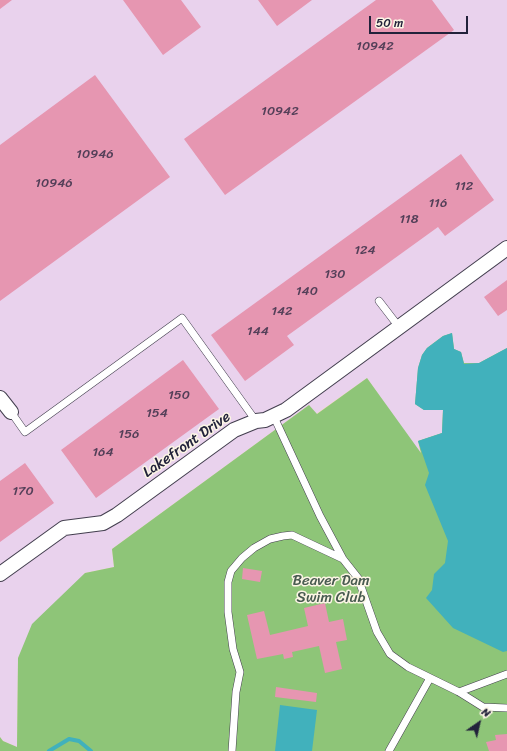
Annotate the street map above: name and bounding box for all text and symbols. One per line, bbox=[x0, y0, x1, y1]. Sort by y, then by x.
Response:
scale bar bbox=[371, 8, 470, 34]
text: 50 m bbox=[376, 12, 403, 34]
house number: 10942 bbox=[356, 39, 394, 55]
house number: 10942 bbox=[261, 104, 299, 120]
house number: 10946 bbox=[76, 147, 114, 163]
house number: 10946 bbox=[35, 176, 73, 192]
house number: 112 bbox=[455, 179, 473, 195]
house number: 116 bbox=[429, 196, 447, 212]
house number: 118 bbox=[400, 212, 418, 228]
house number: 124 bbox=[354, 243, 376, 259]
house number: 130 bbox=[325, 267, 345, 283]
house number: 140 bbox=[296, 284, 318, 300]
house number: 142 bbox=[271, 304, 293, 320]
house number: 144 bbox=[247, 324, 269, 340]
house number: 150 bbox=[168, 388, 190, 404]
house number: 154 bbox=[146, 406, 168, 422]
street label: Lakefront Drive bbox=[140, 408, 234, 482]
house number: 156 bbox=[119, 427, 139, 443]
house number: 164 bbox=[92, 445, 114, 461]
house number: 170 bbox=[12, 484, 34, 500]
park label: Beaver Dam Swim Club bbox=[293, 572, 369, 607]
north arrow bbox=[459, 703, 499, 743]
text: N bbox=[478, 703, 494, 723]

